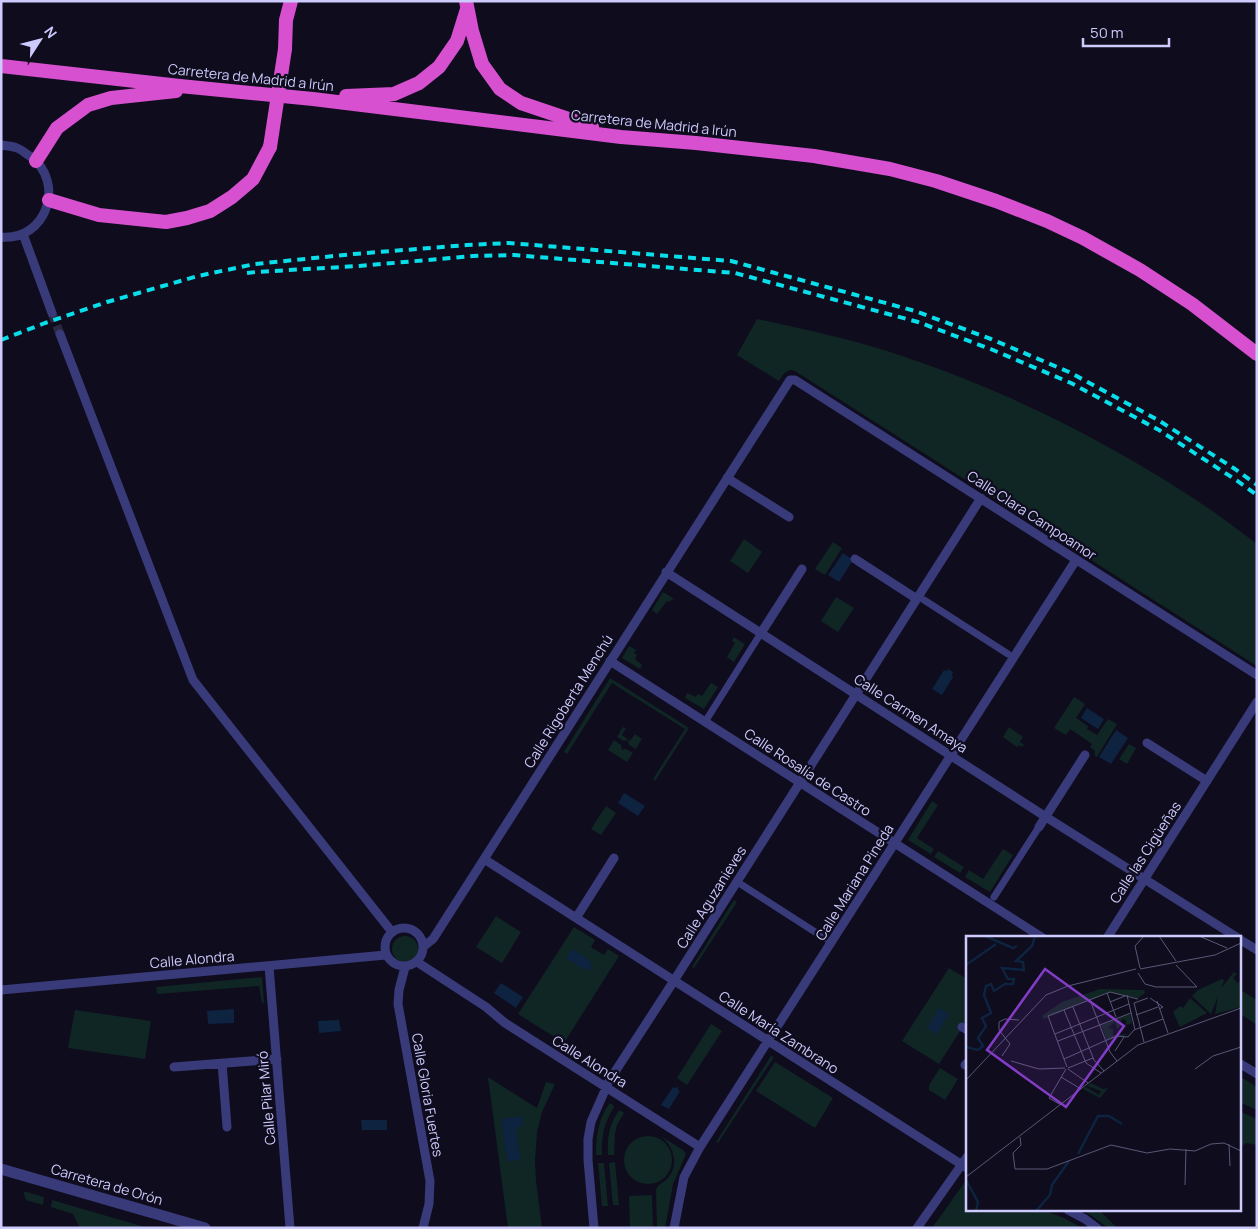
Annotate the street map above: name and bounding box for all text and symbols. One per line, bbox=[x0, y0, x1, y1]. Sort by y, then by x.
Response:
north arrow bbox=[15, 15, 65, 65]
scale bar bbox=[1083, 15, 1169, 47]
text: N bbox=[40, 22, 62, 42]
text: 50 m bbox=[1090, 22, 1124, 43]
street label: Carretera de Madrid a Irún bbox=[167, 59, 335, 95]
street label: Carretera de Madrid a Irún bbox=[570, 105, 738, 141]
street label: Calle Clara Campoamor bbox=[964, 466, 1100, 564]
street label: Calle Rigoberta Menchú bbox=[519, 631, 617, 771]
street label: Calle Carmen Amaya bbox=[850, 669, 972, 757]
street label: Calle Rosalía de Castro bbox=[741, 724, 875, 820]
street label: Calle las Cigüeñas bbox=[1105, 797, 1185, 907]
street label: Calle Mariana Pineda bbox=[810, 820, 898, 944]
street label: Calle Aguzanieves bbox=[672, 842, 750, 952]
inset map bbox=[966, 936, 1240, 1212]
street label: Calle Alondra bbox=[149, 946, 235, 972]
street label: Calle María Zambrano bbox=[715, 986, 843, 1078]
street label: Calle Alondra bbox=[549, 1030, 631, 1092]
street label: Calle Gloria Fuertes bbox=[408, 1032, 448, 1158]
street label: Calle Pilar Miró bbox=[252, 1050, 280, 1146]
street label: Carretera de Orón bbox=[49, 1159, 165, 1209]

